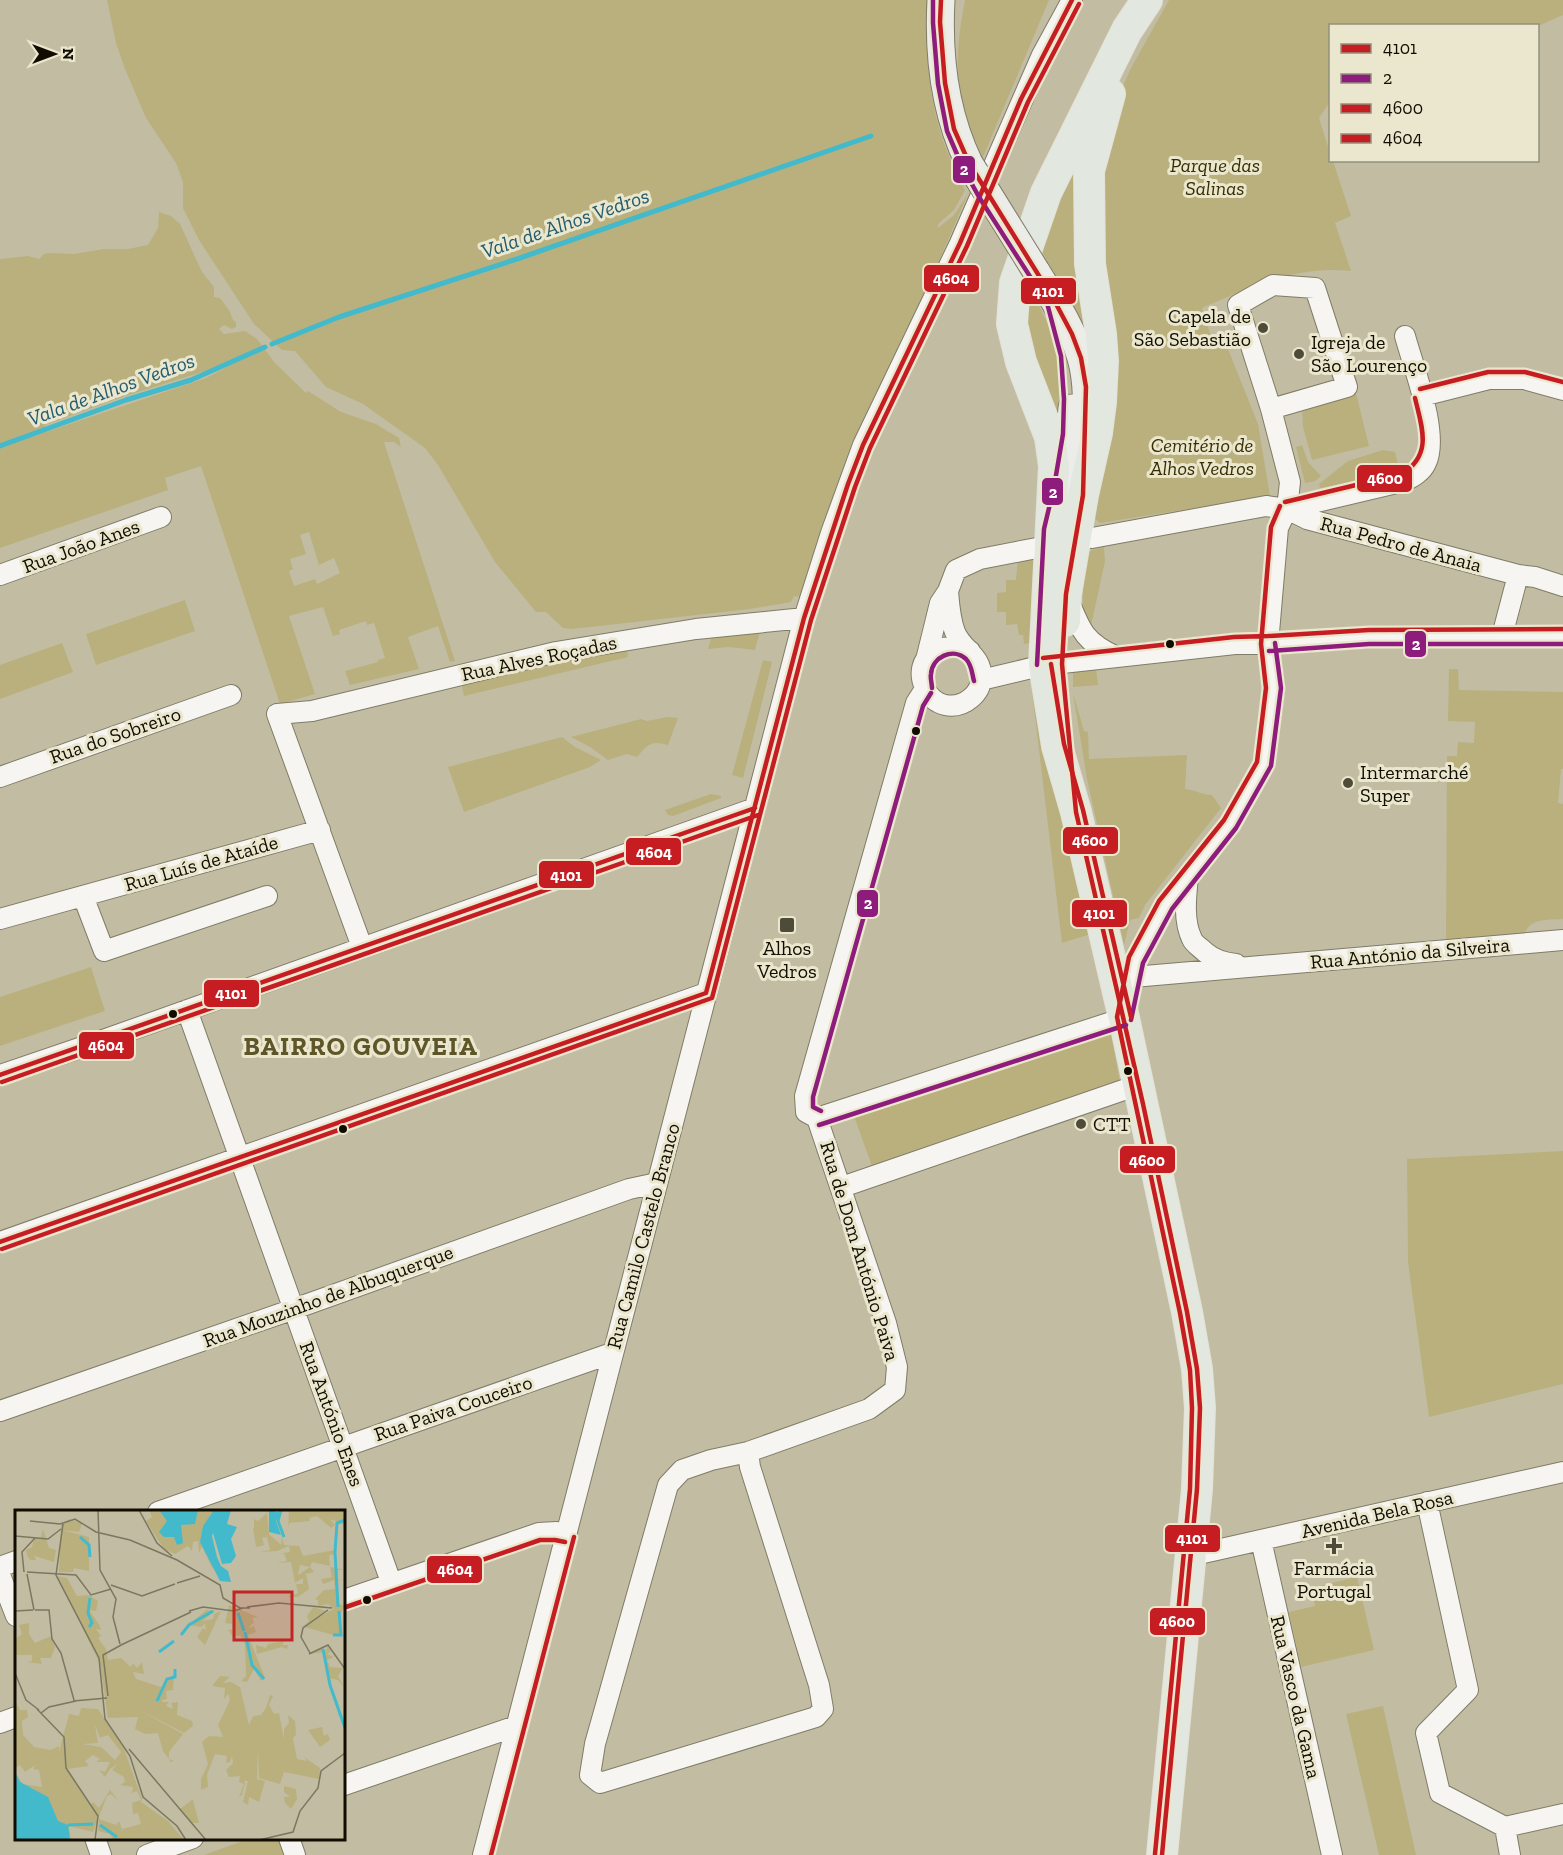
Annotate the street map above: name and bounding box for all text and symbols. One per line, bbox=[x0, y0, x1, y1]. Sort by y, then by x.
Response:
north arrow bbox=[24, 24, 84, 84]
legend bbox=[1329, 24, 1539, 162]
text: 4101 bbox=[1383, 37, 1417, 59]
text: N bbox=[59, 48, 78, 60]
text: 2 bbox=[1383, 67, 1392, 89]
text: 4600 bbox=[1383, 97, 1423, 119]
text: 4604 bbox=[1383, 127, 1423, 149]
park label: Parque das Salinas bbox=[1170, 153, 1260, 200]
line badge: 2 bbox=[952, 155, 976, 184]
text: 2 bbox=[960, 160, 969, 179]
water label: Vala de Alhos Vedros bbox=[478, 182, 652, 264]
line badge: 4604 bbox=[923, 264, 980, 293]
text: 4604 bbox=[933, 269, 969, 288]
line badge: 4101 bbox=[1020, 277, 1077, 305]
text: 4101 bbox=[1032, 282, 1064, 301]
place label: Capela de São Sebastião bbox=[1134, 304, 1251, 351]
marker: Capela de São Sebastião bbox=[1256, 321, 1270, 335]
place label: Igreja de São Lourenço bbox=[1311, 330, 1427, 377]
water label: Vala de Alhos Vedros bbox=[24, 347, 198, 431]
marker: Igreja de São Lourenço bbox=[1292, 347, 1306, 361]
park label: Cemitério de Alhos Vedros bbox=[1149, 433, 1254, 480]
line badge: 4600 bbox=[1356, 464, 1413, 493]
text: 4600 bbox=[1367, 469, 1403, 488]
line badge: 2 bbox=[1041, 477, 1064, 506]
text: 2 bbox=[1049, 483, 1058, 502]
street label: Rua Pedro de Anaia bbox=[1318, 511, 1485, 577]
street label: Rua João Anes bbox=[19, 514, 143, 578]
street label: Rua Alves Roçadas bbox=[459, 630, 619, 686]
line badge: 2 bbox=[1404, 630, 1427, 658]
text: 2 bbox=[1412, 635, 1421, 654]
unlabelled marker bbox=[1164, 638, 1176, 650]
street label: Rua do Sobreiro bbox=[46, 701, 184, 769]
unlabelled marker bbox=[910, 725, 922, 737]
place label: Intermarché Super bbox=[1360, 760, 1468, 807]
marker: Intermarché Super bbox=[1341, 776, 1355, 790]
line badge: 4600 bbox=[1062, 826, 1119, 855]
street label: Rua Luís de Ataíde bbox=[121, 830, 281, 896]
text: 4600 bbox=[1072, 831, 1108, 850]
line badge: 4604 bbox=[625, 837, 682, 866]
text: 4604 bbox=[636, 843, 672, 862]
line badge: 4101 bbox=[538, 860, 595, 889]
text: 4101 bbox=[550, 866, 582, 885]
line badge: 2 bbox=[856, 889, 879, 918]
text: 2 bbox=[864, 894, 873, 913]
line badge: 4101 bbox=[1071, 899, 1128, 928]
text: 4101 bbox=[1083, 904, 1115, 923]
marker: Alhos Vedros bbox=[778, 916, 796, 934]
street label: Rua António da Silveira bbox=[1309, 932, 1511, 974]
place label: Alhos Vedros bbox=[756, 936, 817, 983]
line badge: 4101 bbox=[203, 979, 260, 1008]
text: 4101 bbox=[215, 984, 247, 1003]
unlabelled marker bbox=[167, 1008, 179, 1020]
district label: BAIRRO GOUVEIA bbox=[244, 1030, 478, 1062]
line badge: 4604 bbox=[78, 1031, 135, 1060]
text: 4604 bbox=[88, 1036, 124, 1055]
unlabelled marker bbox=[1122, 1065, 1134, 1077]
place label: CTT bbox=[1093, 1112, 1131, 1136]
marker: CTT bbox=[1074, 1117, 1088, 1131]
street label: Rua Camilo Castelo Branco bbox=[601, 1121, 685, 1351]
unlabelled marker bbox=[337, 1123, 349, 1135]
street label: Rua de Dom António Paiva bbox=[815, 1138, 905, 1364]
line badge: 4600 bbox=[1119, 1145, 1176, 1174]
text: 4600 bbox=[1129, 1151, 1165, 1170]
street label: Rua Mouzinho de Albuquerque bbox=[200, 1240, 456, 1352]
street label: Rua António Enes bbox=[295, 1338, 369, 1490]
street label: Rua Paiva Couceiro bbox=[371, 1370, 535, 1446]
street label: Avenida Bela Rosa bbox=[1299, 1485, 1456, 1543]
inset map bbox=[15, 1510, 345, 1840]
line badge: 4101 bbox=[1164, 1524, 1221, 1553]
text: 4101 bbox=[1176, 1529, 1208, 1548]
marker: Farmácia Portugal bbox=[1327, 1539, 1341, 1553]
line badge: 4604 bbox=[426, 1555, 483, 1584]
place label: Farmácia Portugal bbox=[1294, 1556, 1375, 1603]
text: 4604 bbox=[437, 1560, 473, 1579]
unlabelled marker bbox=[361, 1594, 373, 1606]
line badge: 4600 bbox=[1149, 1607, 1206, 1636]
text: 4600 bbox=[1159, 1612, 1195, 1631]
street label: Rua Vasco da Gama bbox=[1266, 1613, 1327, 1781]

